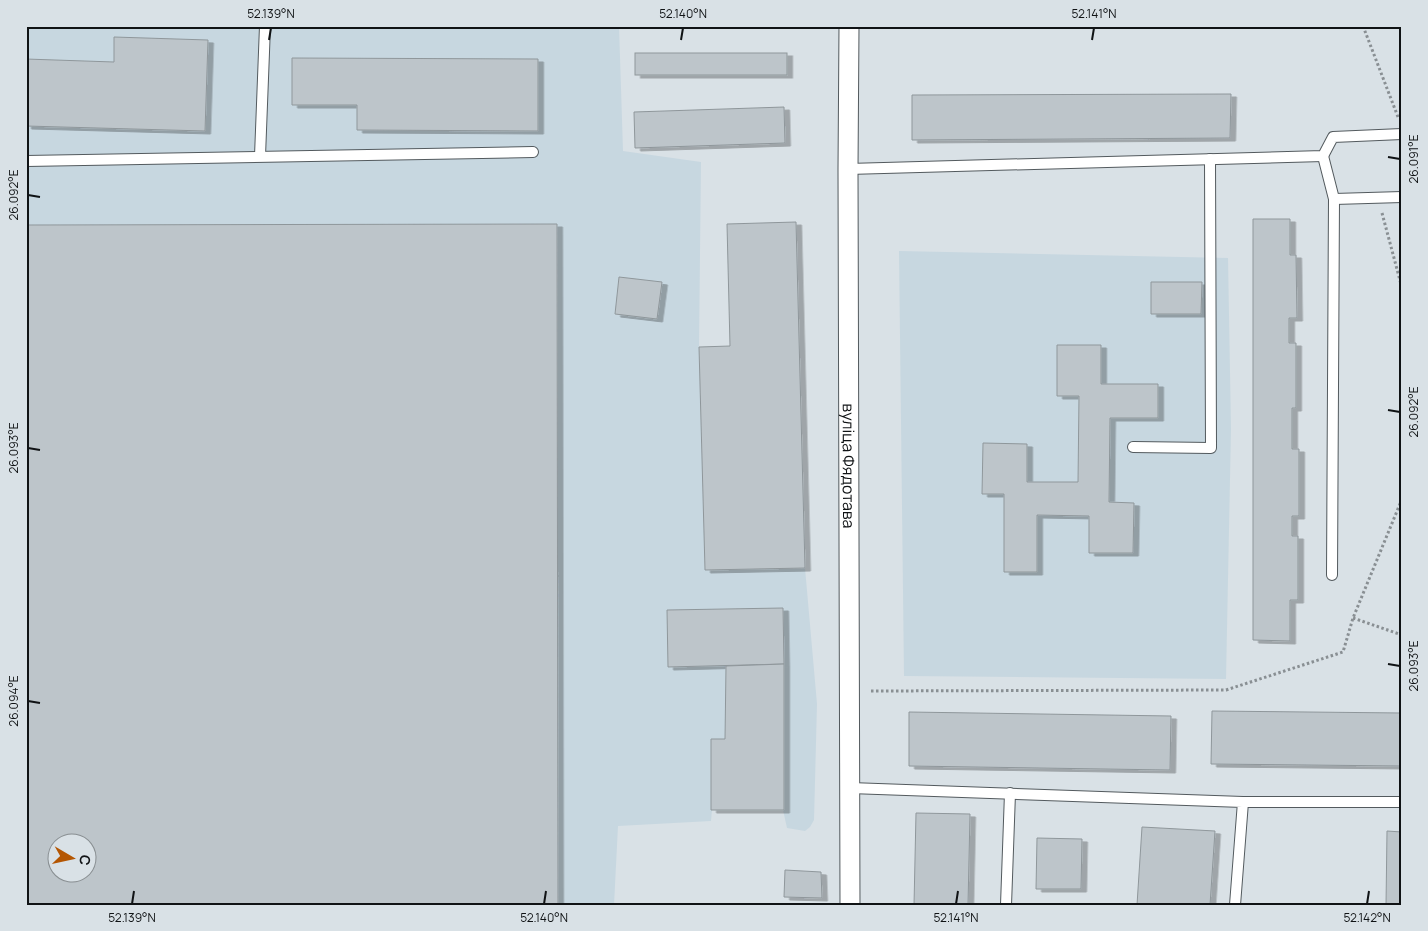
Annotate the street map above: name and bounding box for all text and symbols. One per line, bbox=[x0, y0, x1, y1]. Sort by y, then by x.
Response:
text: 52.139°N bbox=[247, 5, 295, 22]
text: 52.140°N bbox=[659, 5, 707, 22]
text: 52.141°N bbox=[1071, 5, 1117, 22]
text: 26.091°E bbox=[1405, 134, 1422, 184]
text: 26.092°E bbox=[5, 169, 22, 221]
text: 26.092°E bbox=[1405, 386, 1422, 438]
street label: вуліца Фядотава bbox=[838, 404, 860, 528]
text: 26.093°E bbox=[5, 422, 22, 473]
text: 26.093°E bbox=[1405, 640, 1422, 691]
text: 26.094°E bbox=[5, 675, 22, 727]
north arrow bbox=[48, 834, 98, 884]
text: С bbox=[75, 854, 96, 867]
text: 52.139°N bbox=[108, 909, 156, 926]
text: 52.140°N bbox=[520, 909, 568, 926]
text: 52.141°N bbox=[933, 909, 979, 926]
text: 52.142°N bbox=[1343, 909, 1391, 926]

